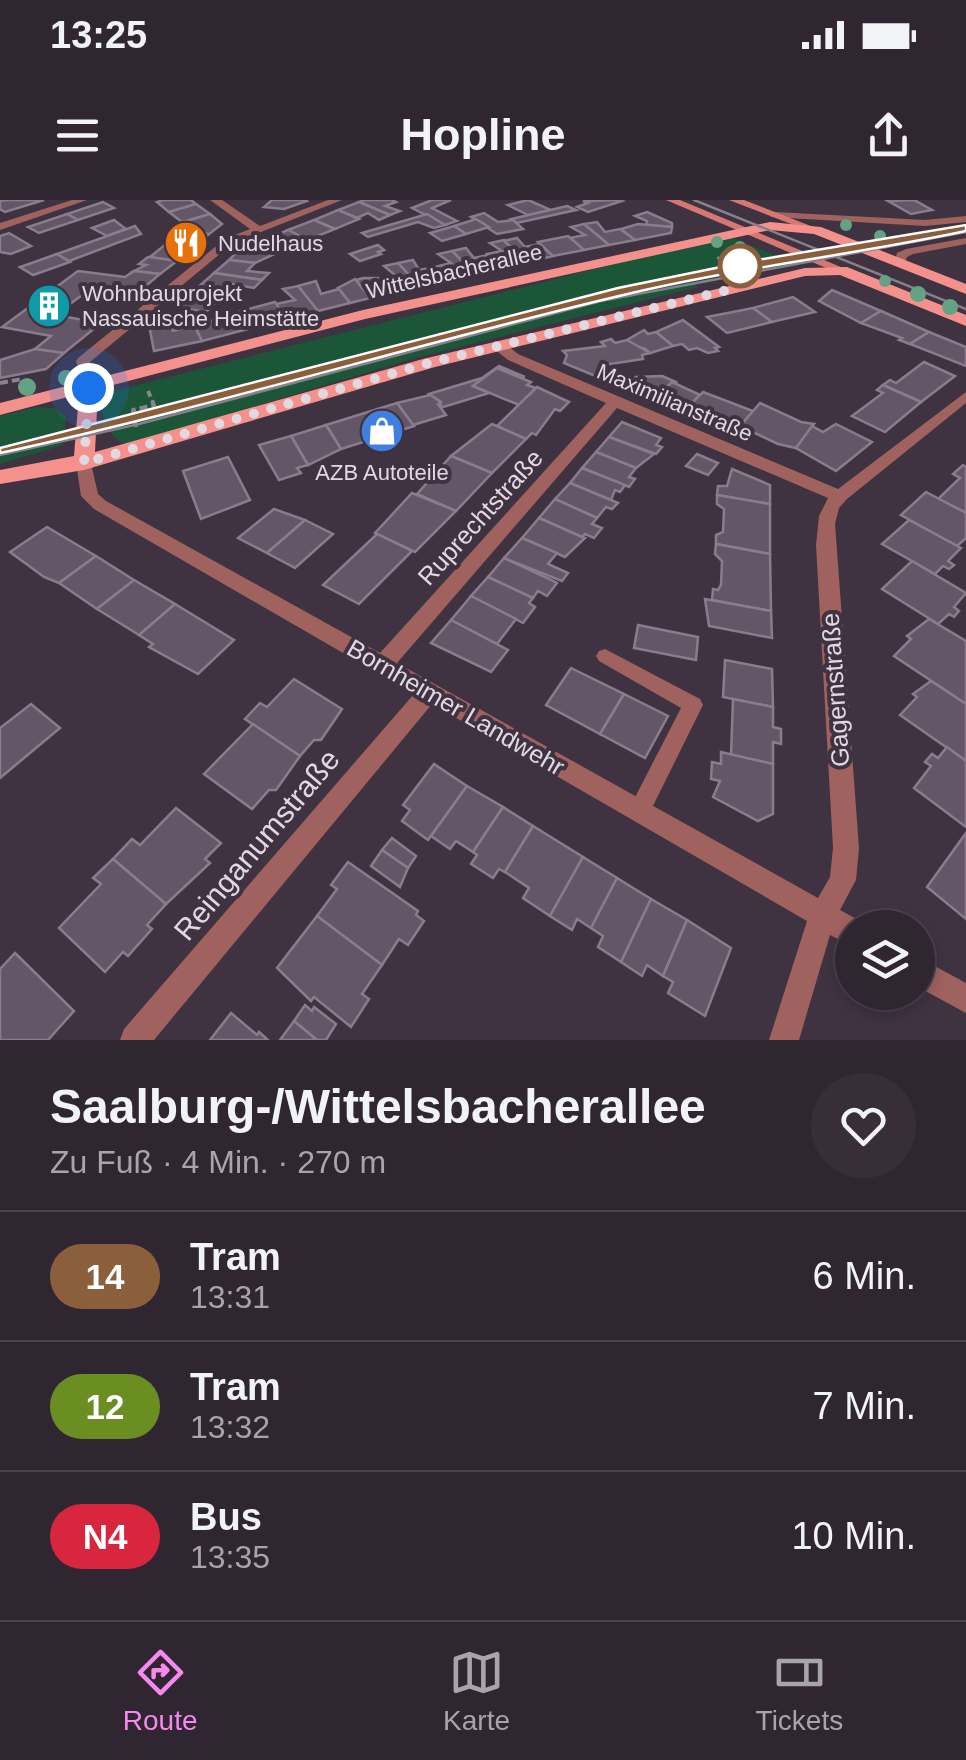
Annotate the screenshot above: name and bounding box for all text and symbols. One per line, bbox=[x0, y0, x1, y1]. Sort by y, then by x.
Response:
text: 13:25 bbox=[50, 14, 147, 56]
icon: menu bbox=[50, 108, 105, 163]
icon: share bbox=[861, 108, 916, 163]
text: Hopline bbox=[401, 109, 566, 160]
restaurant icon: Nudelhaus bbox=[163, 220, 209, 266]
place label: Nudelhaus bbox=[218, 231, 323, 256]
street label: Wittelsbacherallee bbox=[364, 239, 544, 304]
unlabelled marker bbox=[719, 245, 761, 287]
place label: Wohnbauprojekt Nassauische Heimstätte bbox=[82, 281, 319, 331]
building icon: Wohnbauprojekt Nassauische Heimstätte bbox=[26, 283, 72, 329]
street label: Maximilianstraße bbox=[593, 358, 756, 446]
your location bbox=[64, 363, 114, 413]
shop icon: AZB Autoteile bbox=[359, 408, 405, 454]
street label: Ruprechtstraße bbox=[412, 444, 548, 590]
place label: AZB Autoteile bbox=[315, 460, 449, 485]
street label: Gagernstraße bbox=[816, 612, 854, 768]
street label: Bornheimer Landwehr bbox=[342, 633, 570, 781]
street label: Reinganumstraße bbox=[167, 743, 346, 947]
map controls bbox=[835, 910, 935, 1010]
button: layers bbox=[835, 910, 935, 1010]
button: heart bbox=[811, 1073, 916, 1178]
text: Saalburg-/Wittelsbacherallee bbox=[50, 1080, 706, 1133]
text: Zu Fuß · 4 Min. · 270 m bbox=[50, 1144, 386, 1180]
text: Tram bbox=[190, 1236, 281, 1278]
text: 6 Min. bbox=[813, 1255, 916, 1297]
text: 14 bbox=[86, 1257, 124, 1296]
text: 13:31 bbox=[190, 1279, 270, 1315]
text: Tram bbox=[190, 1366, 281, 1408]
text: 7 Min. bbox=[813, 1385, 916, 1427]
text: 12 bbox=[86, 1387, 124, 1426]
text: 13:32 bbox=[190, 1409, 270, 1445]
text: Bus bbox=[190, 1496, 262, 1538]
text: 10 Min. bbox=[791, 1515, 916, 1557]
text: N4 bbox=[83, 1517, 127, 1556]
text: 13:35 bbox=[190, 1539, 270, 1575]
tab: Route bbox=[123, 1645, 198, 1737]
tab: Karte bbox=[443, 1645, 510, 1737]
tab: Tickets bbox=[756, 1645, 843, 1737]

